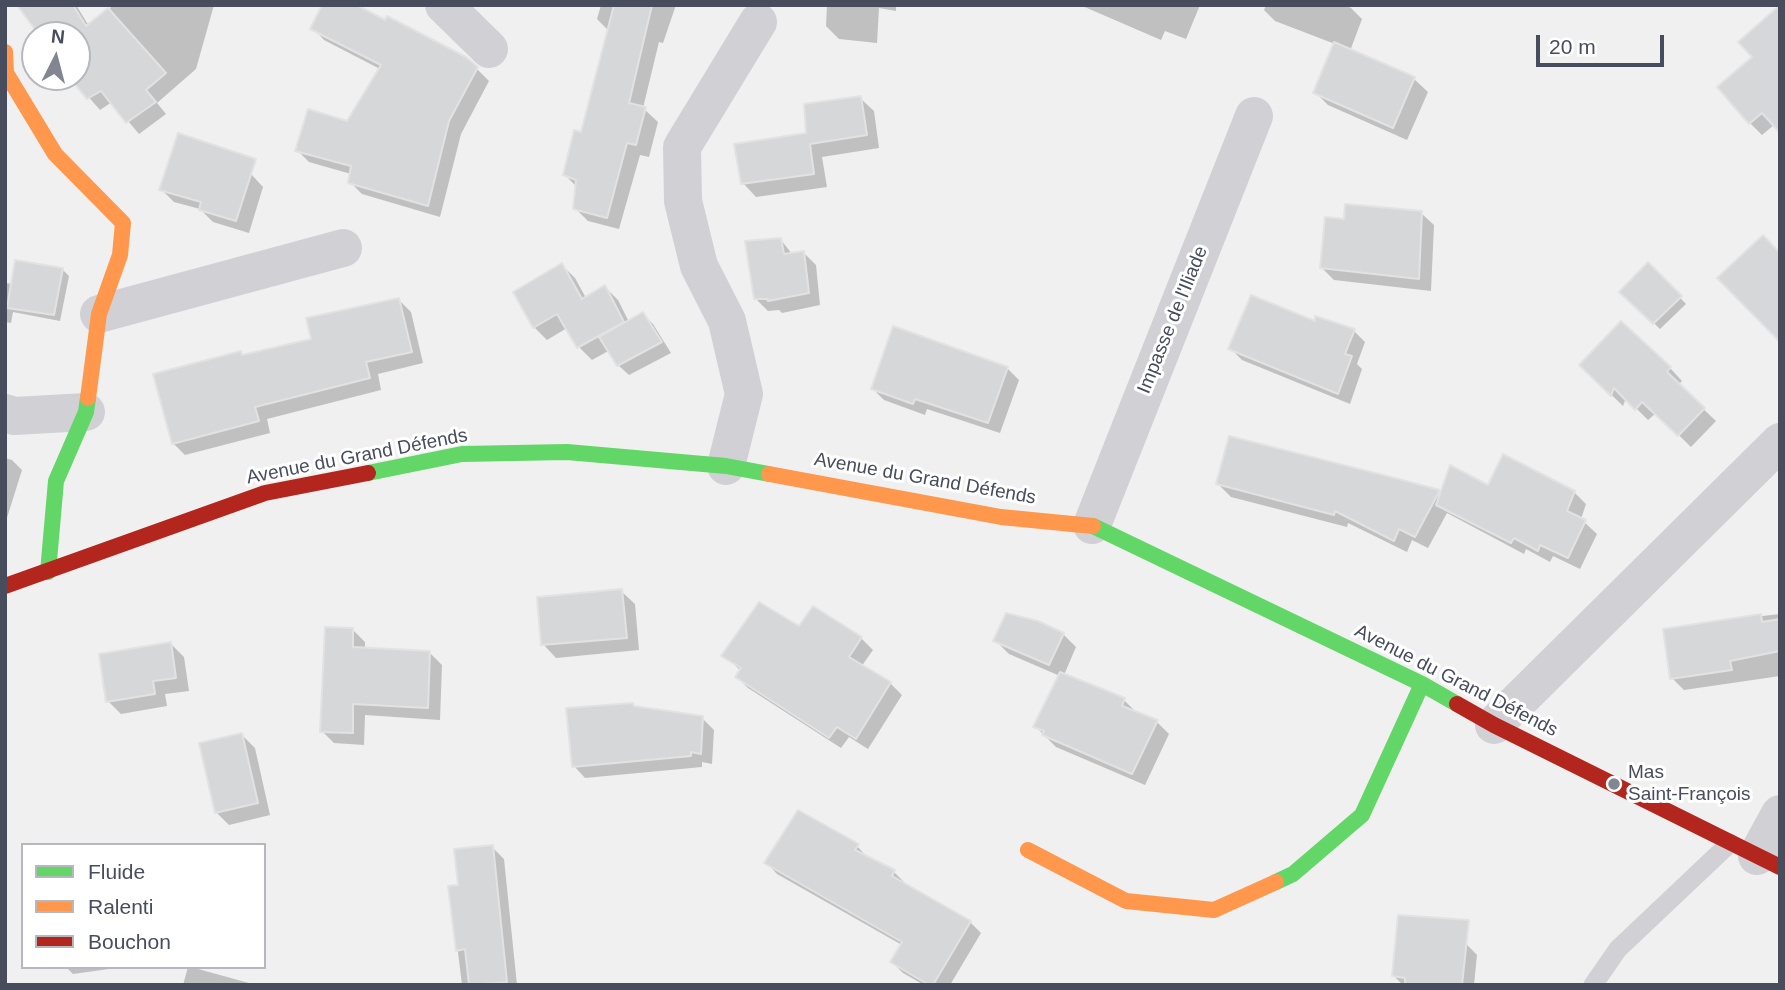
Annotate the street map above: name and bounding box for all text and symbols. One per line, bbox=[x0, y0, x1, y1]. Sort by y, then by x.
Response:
north arrow bbox=[21, 21, 91, 91]
scale bar bbox=[1540, 21, 1668, 65]
text: N bbox=[50, 25, 66, 48]
text: 20 m bbox=[1549, 35, 1596, 58]
street label: Impasse de l'Iliade bbox=[1133, 243, 1213, 397]
street label: Avenue du Grand Défends bbox=[245, 424, 469, 490]
street label: Avenue du Grand Défends bbox=[812, 448, 1038, 510]
street label: Avenue du Grand Défends bbox=[1351, 620, 1561, 742]
place label: Mas Saint-François bbox=[1628, 762, 1750, 806]
marker: Mas Saint-François bbox=[1606, 776, 1622, 792]
legend bbox=[21, 843, 266, 969]
text: Fluide bbox=[88, 860, 145, 883]
text: Ralenti bbox=[88, 895, 153, 918]
text: Bouchon bbox=[88, 930, 171, 953]

